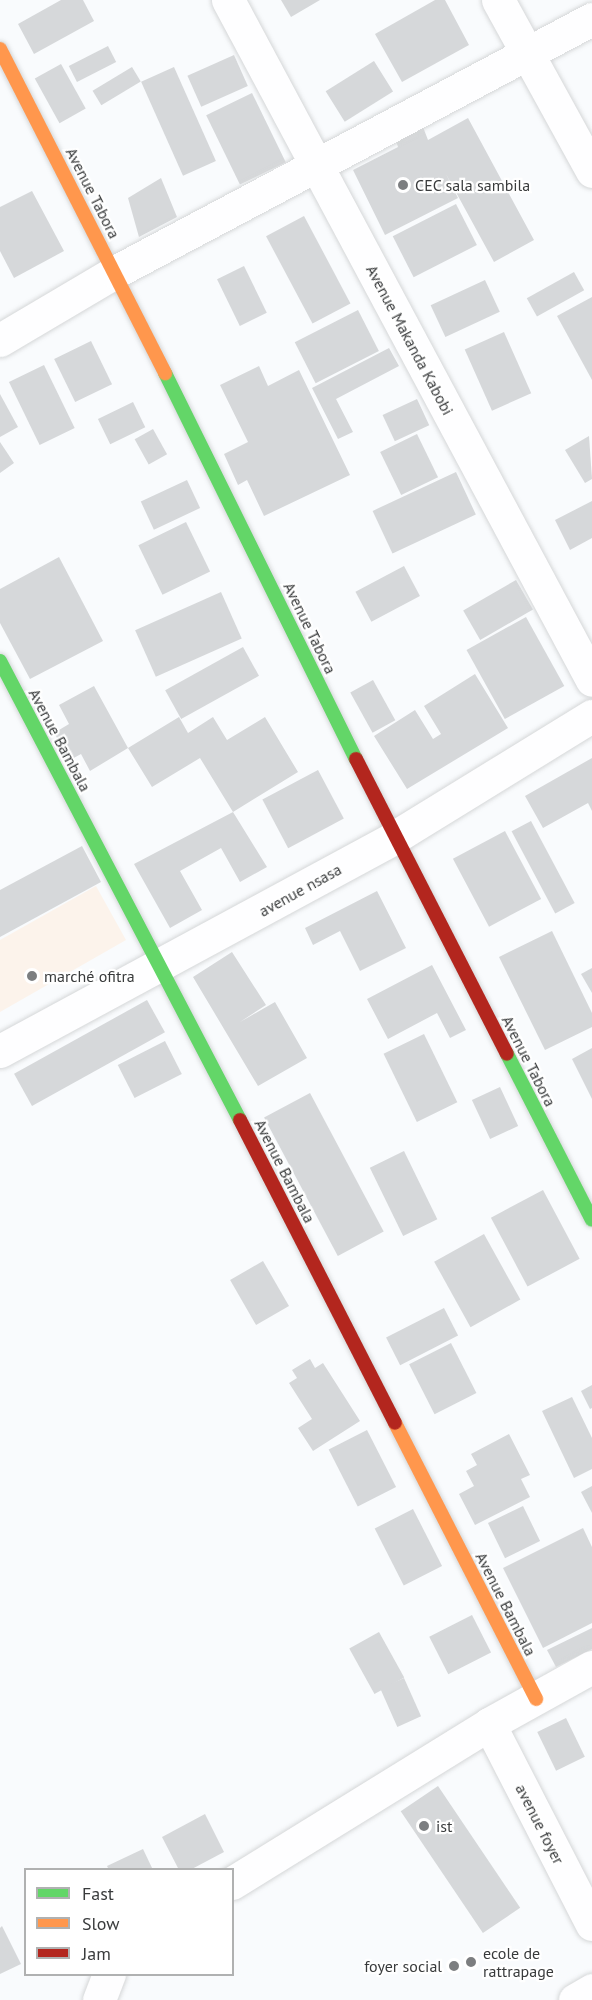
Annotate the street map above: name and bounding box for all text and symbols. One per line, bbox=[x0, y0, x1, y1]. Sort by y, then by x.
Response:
street label: Avenue Tabora bbox=[62, 144, 124, 242]
place label: CEC sala sambila bbox=[415, 175, 531, 195]
marker: CEC sala sambila bbox=[396, 178, 410, 192]
street label: Avenue Makanda Kabobi bbox=[362, 262, 458, 418]
street label: Avenue Tabora bbox=[279, 579, 341, 677]
street label: Avenue Bambala bbox=[25, 685, 95, 795]
street label: avenue nsasa bbox=[255, 859, 345, 921]
place label: marché ofitra bbox=[44, 966, 135, 986]
marker: marché ofitra bbox=[25, 969, 39, 983]
street label: Avenue Tabora bbox=[498, 1012, 560, 1110]
street label: Avenue Bambala bbox=[251, 1116, 319, 1226]
street label: Avenue Bambala bbox=[472, 1549, 540, 1659]
street label: avenue foyer bbox=[512, 1781, 568, 1867]
place label: ist bbox=[436, 1816, 452, 1836]
marker: ist bbox=[417, 1819, 431, 1833]
legend bbox=[24, 1868, 234, 1976]
text: Fast bbox=[82, 1882, 114, 1905]
text: Slow bbox=[82, 1912, 120, 1935]
text: Jam bbox=[82, 1942, 111, 1965]
place label: ecole de rattrapage bbox=[483, 1943, 554, 1981]
marker: ecole de rattrapage bbox=[464, 1955, 478, 1969]
place label: foyer social bbox=[364, 1956, 442, 1976]
marker: foyer social bbox=[447, 1959, 461, 1973]

